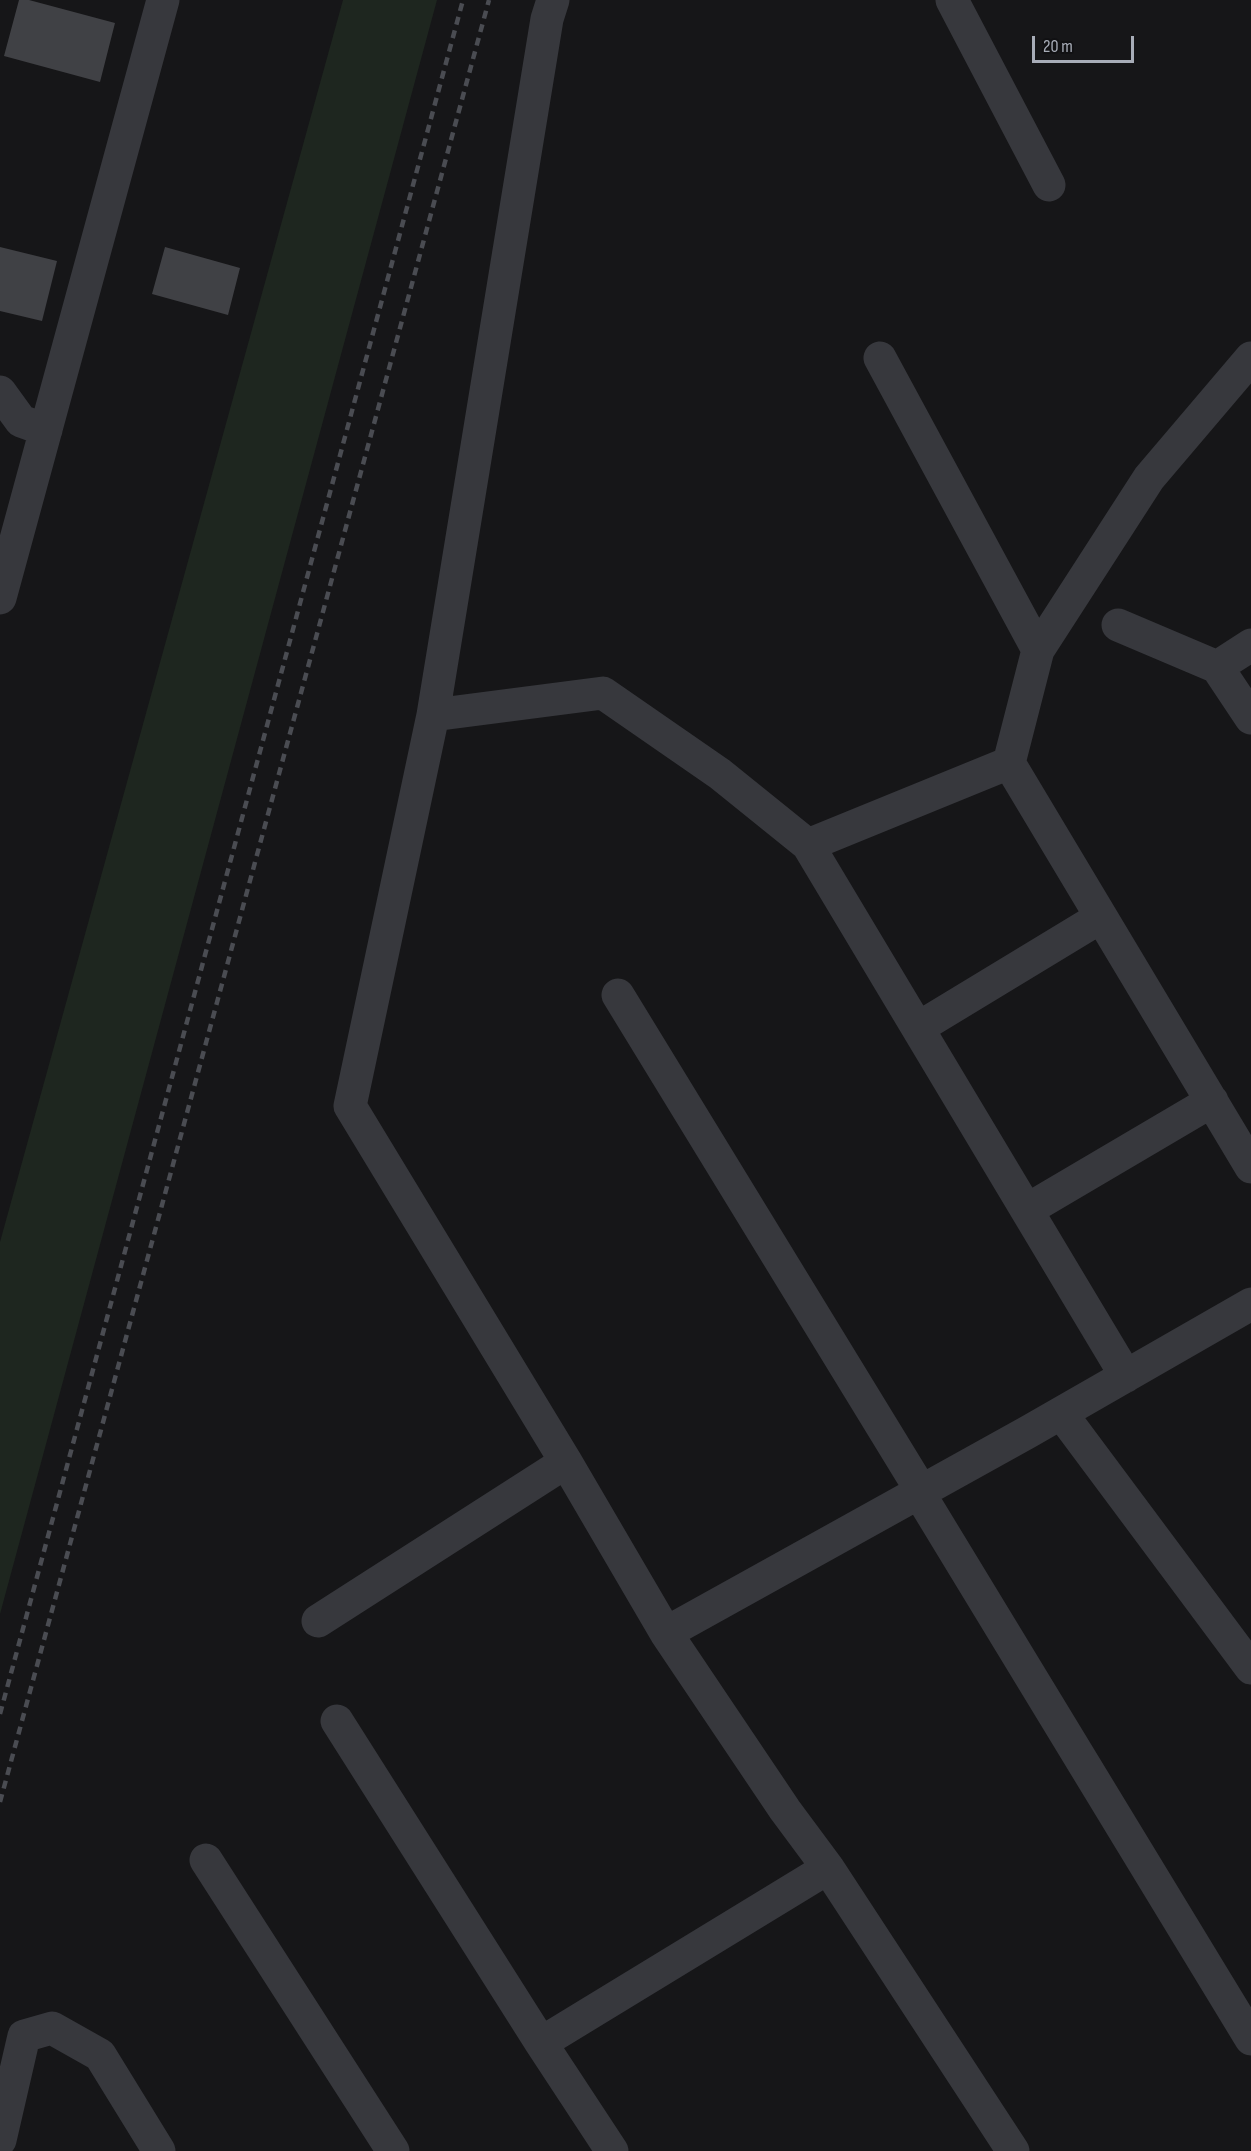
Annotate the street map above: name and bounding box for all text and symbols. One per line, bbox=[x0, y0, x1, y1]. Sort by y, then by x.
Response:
scale bar bbox=[1035, 24, 1137, 62]
text: 20 m bbox=[1043, 36, 1073, 57]

